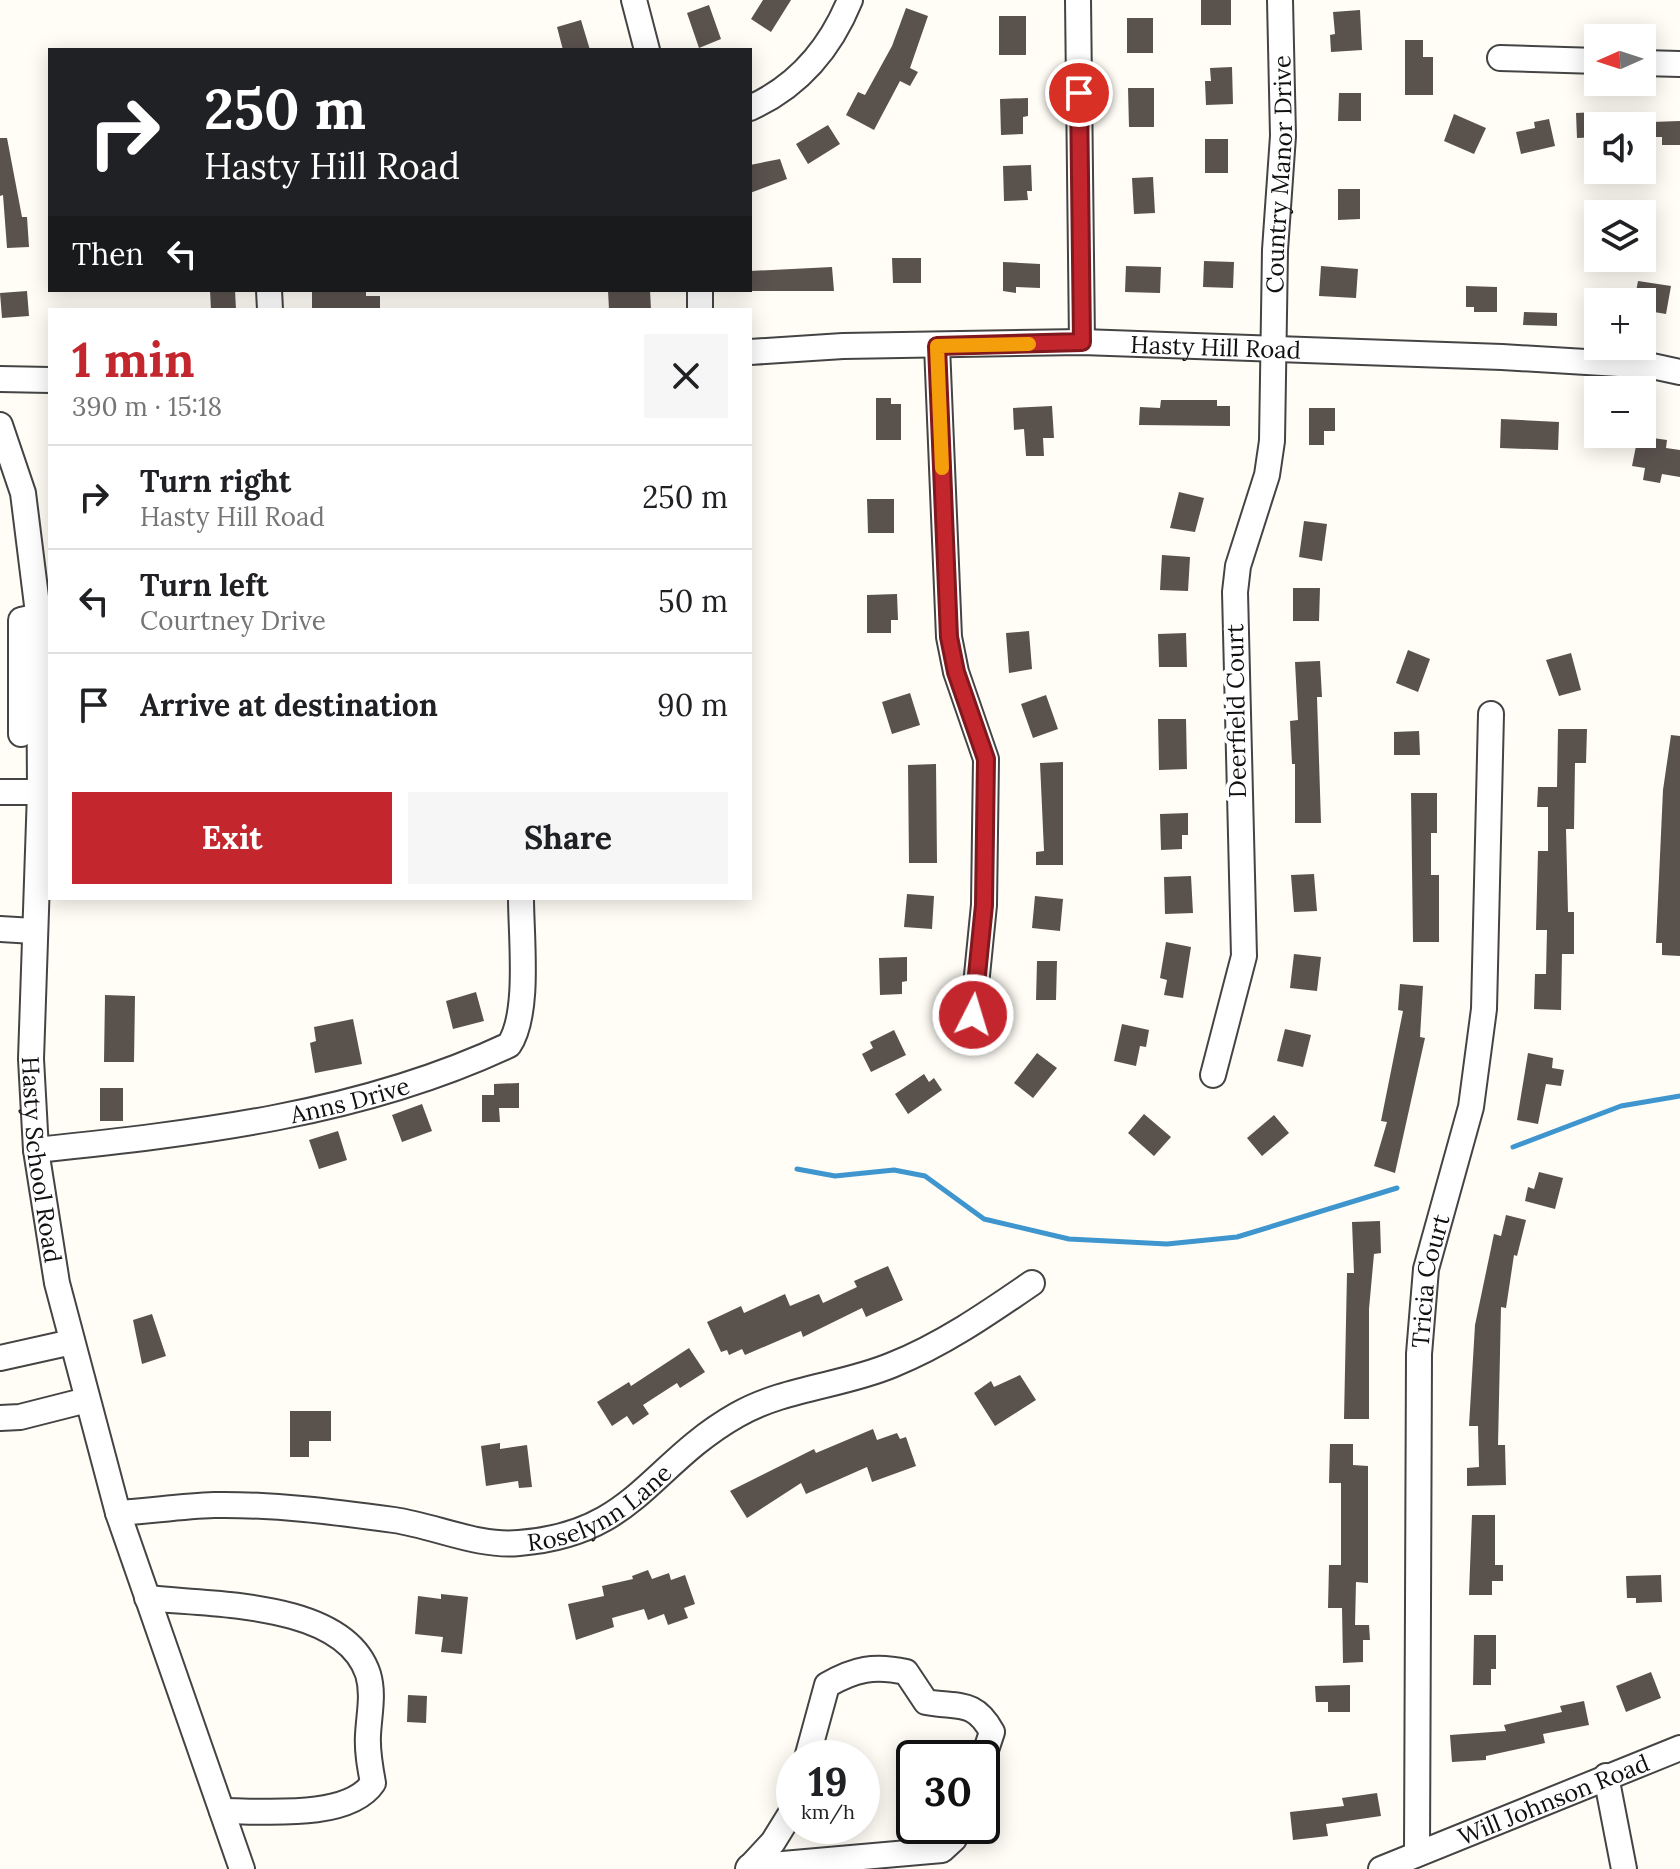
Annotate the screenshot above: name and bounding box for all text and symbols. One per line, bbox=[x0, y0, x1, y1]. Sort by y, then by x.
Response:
north arrow bbox=[1584, 24, 1656, 96]
map controls bbox=[1584, 24, 1656, 448]
street label: Country Manor Drive bbox=[1259, 55, 1299, 294]
pin bbox=[1045, 59, 1113, 127]
icon: arrive bbox=[1057, 71, 1101, 115]
text: 250 m bbox=[204, 73, 366, 144]
icon: right bbox=[72, 80, 176, 184]
button: sound bbox=[1584, 112, 1656, 184]
text: Hasty Hill Road bbox=[204, 143, 460, 189]
button: layers bbox=[1584, 200, 1656, 272]
icon: left bbox=[160, 232, 204, 276]
text: Then bbox=[72, 235, 144, 273]
button: + bbox=[1584, 288, 1656, 360]
street label: Hasty Hill Road bbox=[1130, 328, 1302, 365]
text: 1 min bbox=[72, 329, 195, 390]
button: close bbox=[644, 334, 728, 418]
button: − bbox=[1584, 376, 1656, 448]
text: 390 m · 15:18 bbox=[72, 390, 222, 423]
text: Turn right bbox=[140, 462, 291, 500]
icon: right bbox=[72, 475, 116, 519]
text: 250 m bbox=[642, 478, 728, 516]
text: Hasty Hill Road bbox=[140, 500, 325, 533]
text: Turn left bbox=[140, 566, 268, 604]
icon: left bbox=[72, 579, 116, 623]
text: 50 m bbox=[658, 582, 728, 620]
text: Courtney Drive bbox=[140, 604, 326, 637]
street label: Deerfield Court bbox=[1219, 623, 1253, 798]
icon: arrive bbox=[72, 683, 116, 727]
text: Arrive at destination bbox=[140, 686, 438, 724]
text: 90 m bbox=[657, 686, 728, 724]
button: Exit bbox=[72, 792, 392, 884]
button: Share bbox=[408, 792, 728, 884]
position arrow bbox=[931, 973, 1015, 1057]
street label: Hasty School Road bbox=[15, 1055, 69, 1265]
street label: Anns Drive bbox=[286, 1070, 413, 1130]
street label: Tricia Court bbox=[1404, 1210, 1456, 1349]
street label: Roselynn Lane bbox=[525, 1457, 678, 1558]
speed limit sign: 30 bbox=[896, 1740, 1000, 1844]
street label: Will Johnson Road bbox=[1453, 1747, 1653, 1852]
text: 19 bbox=[808, 1756, 848, 1807]
text: km/h bbox=[801, 1799, 855, 1824]

